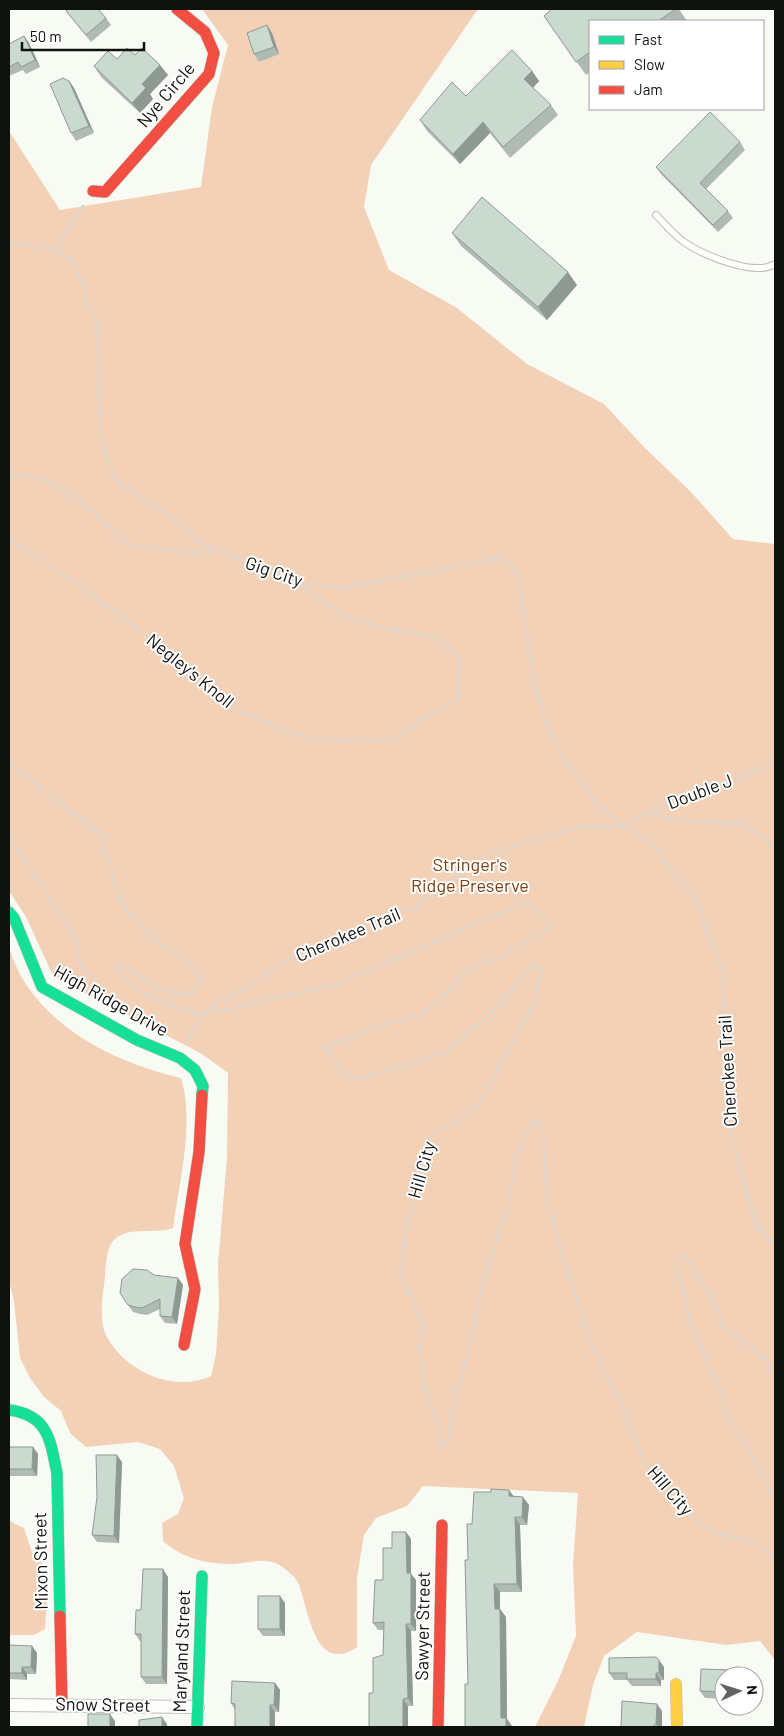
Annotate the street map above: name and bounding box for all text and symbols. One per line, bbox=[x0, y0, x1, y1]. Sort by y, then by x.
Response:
scale bar bbox=[22, 20, 145, 52]
legend bbox=[589, 20, 764, 110]
text: 50 m bbox=[30, 27, 62, 45]
text: Fast bbox=[634, 30, 662, 48]
text: Slow bbox=[634, 55, 665, 73]
street label: Nye Circle bbox=[132, 57, 199, 131]
text: Jam bbox=[634, 80, 663, 98]
street label: Gig City bbox=[243, 551, 306, 591]
street label: Negley's Knoll bbox=[143, 628, 239, 712]
street label: Double J bbox=[664, 769, 735, 814]
park label: Stringer's Ridge Preserve bbox=[411, 853, 529, 896]
street label: Cherokee Trail bbox=[292, 902, 403, 966]
street label: High Ridge Drive bbox=[50, 960, 173, 1041]
street label: Cherokee Trail bbox=[713, 1015, 741, 1127]
street label: Hill City bbox=[402, 1139, 440, 1201]
street label: Hill City bbox=[643, 1461, 698, 1520]
street label: Mixon Street bbox=[28, 1512, 52, 1610]
street label: Sawyer Street bbox=[410, 1571, 434, 1681]
street label: Maryland Street bbox=[168, 1589, 194, 1713]
north arrow bbox=[714, 1666, 764, 1716]
text: N bbox=[744, 1685, 761, 1695]
street label: Snow Street bbox=[55, 1692, 151, 1716]

